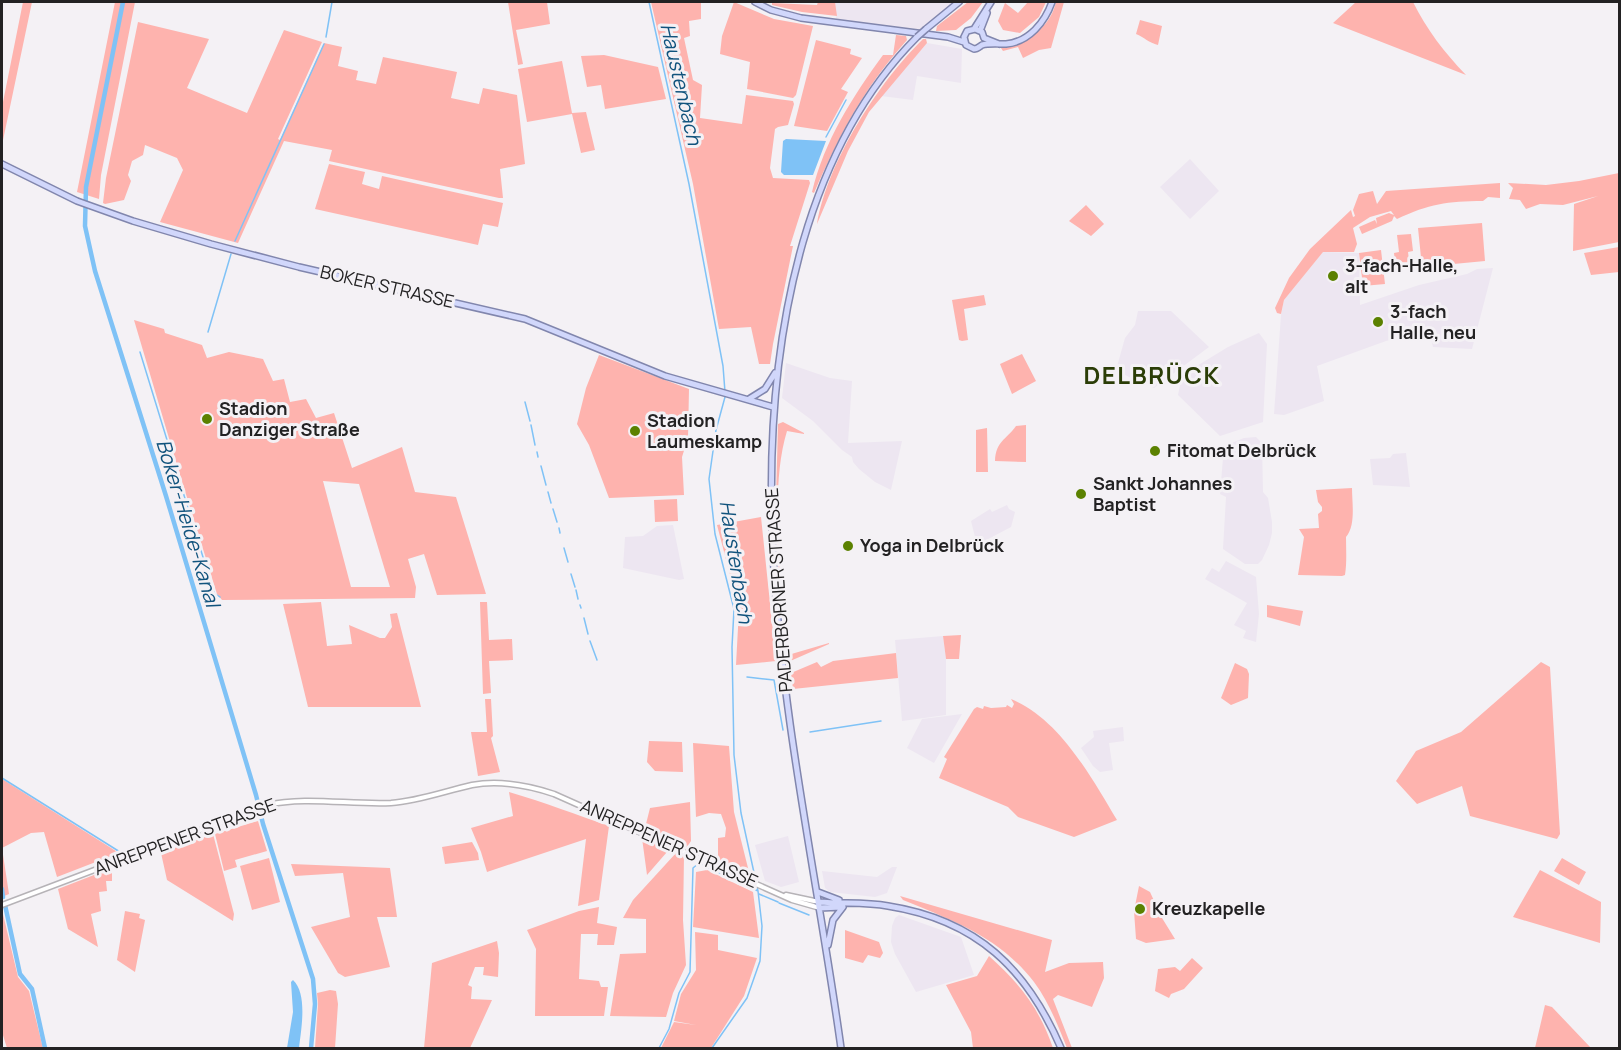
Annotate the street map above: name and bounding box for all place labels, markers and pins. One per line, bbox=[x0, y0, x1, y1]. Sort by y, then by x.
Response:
place label: 3-fach-Halle, alt bbox=[1345, 253, 1459, 298]
marker: 3-fach-Halle, alt bbox=[1326, 269, 1340, 283]
place label: 3-fach Halle, neu bbox=[1390, 299, 1476, 344]
marker: 3-fach Halle, neu bbox=[1371, 315, 1385, 329]
place label: Stadion Danziger Straße bbox=[219, 396, 360, 441]
place label: Stadion Laumeskamp bbox=[647, 408, 762, 453]
marker: Stadion Danziger Straße bbox=[200, 412, 214, 426]
marker: Stadion Laumeskamp bbox=[628, 424, 642, 438]
place label: Fitomat Delbrück bbox=[1167, 438, 1317, 462]
marker: Fitomat Delbrück bbox=[1148, 444, 1162, 458]
place label: Sankt Johannes Baptist bbox=[1093, 471, 1233, 516]
marker: Sankt Johannes Baptist bbox=[1074, 487, 1088, 501]
place label: Yoga in Delbrück bbox=[860, 533, 1005, 557]
marker: Yoga in Delbrück bbox=[841, 539, 855, 553]
place label: Kreuzkapelle bbox=[1152, 896, 1265, 920]
marker: Kreuzkapelle bbox=[1133, 902, 1147, 916]

